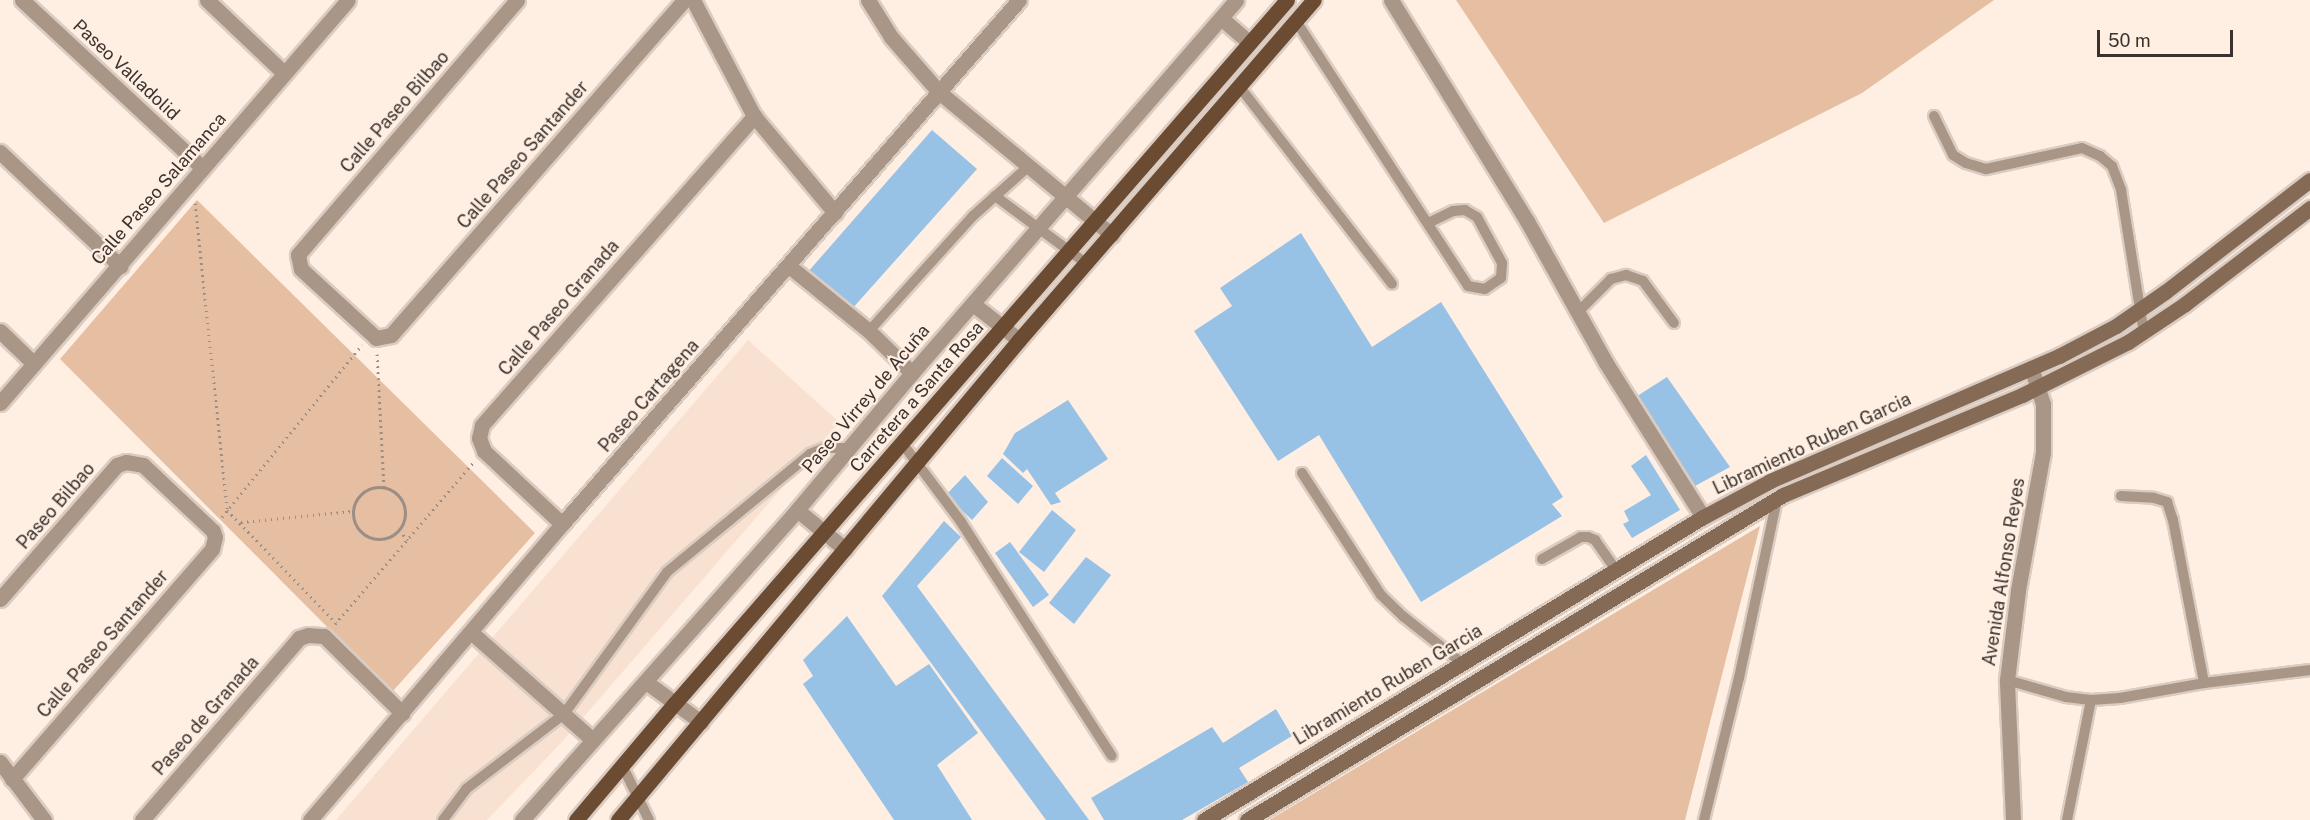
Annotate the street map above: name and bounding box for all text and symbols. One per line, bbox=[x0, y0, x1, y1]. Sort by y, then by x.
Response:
street label: Paseo Valladolid bbox=[68, 15, 184, 125]
scale bar bbox=[2100, 18, 2236, 56]
text: 50 m bbox=[2108, 30, 2151, 51]
street label: Calle Paseo Bilbao bbox=[336, 47, 454, 177]
street label: Calle Paseo Santander bbox=[453, 77, 593, 233]
street label: Calle Paseo Salamanca bbox=[87, 108, 231, 270]
street label: Calle Paseo Granada bbox=[494, 236, 624, 380]
street label: Carretera a Santa Rosa bbox=[846, 317, 988, 477]
street label: Paseo Virrey de Acuña bbox=[797, 320, 935, 478]
street label: Paseo Cartagena bbox=[594, 335, 704, 457]
street label: Libramiento Ruben Garcia bbox=[1709, 389, 1915, 499]
street label: Paseo Bilbao bbox=[12, 458, 100, 554]
street label: Avenida Alfonso Reyes bbox=[1978, 476, 2030, 668]
street label: Calle Paseo Santander bbox=[33, 566, 173, 722]
street label: Libramiento Ruben Garcia bbox=[1290, 620, 1486, 750]
street label: Paseo de Granada bbox=[148, 652, 264, 780]

